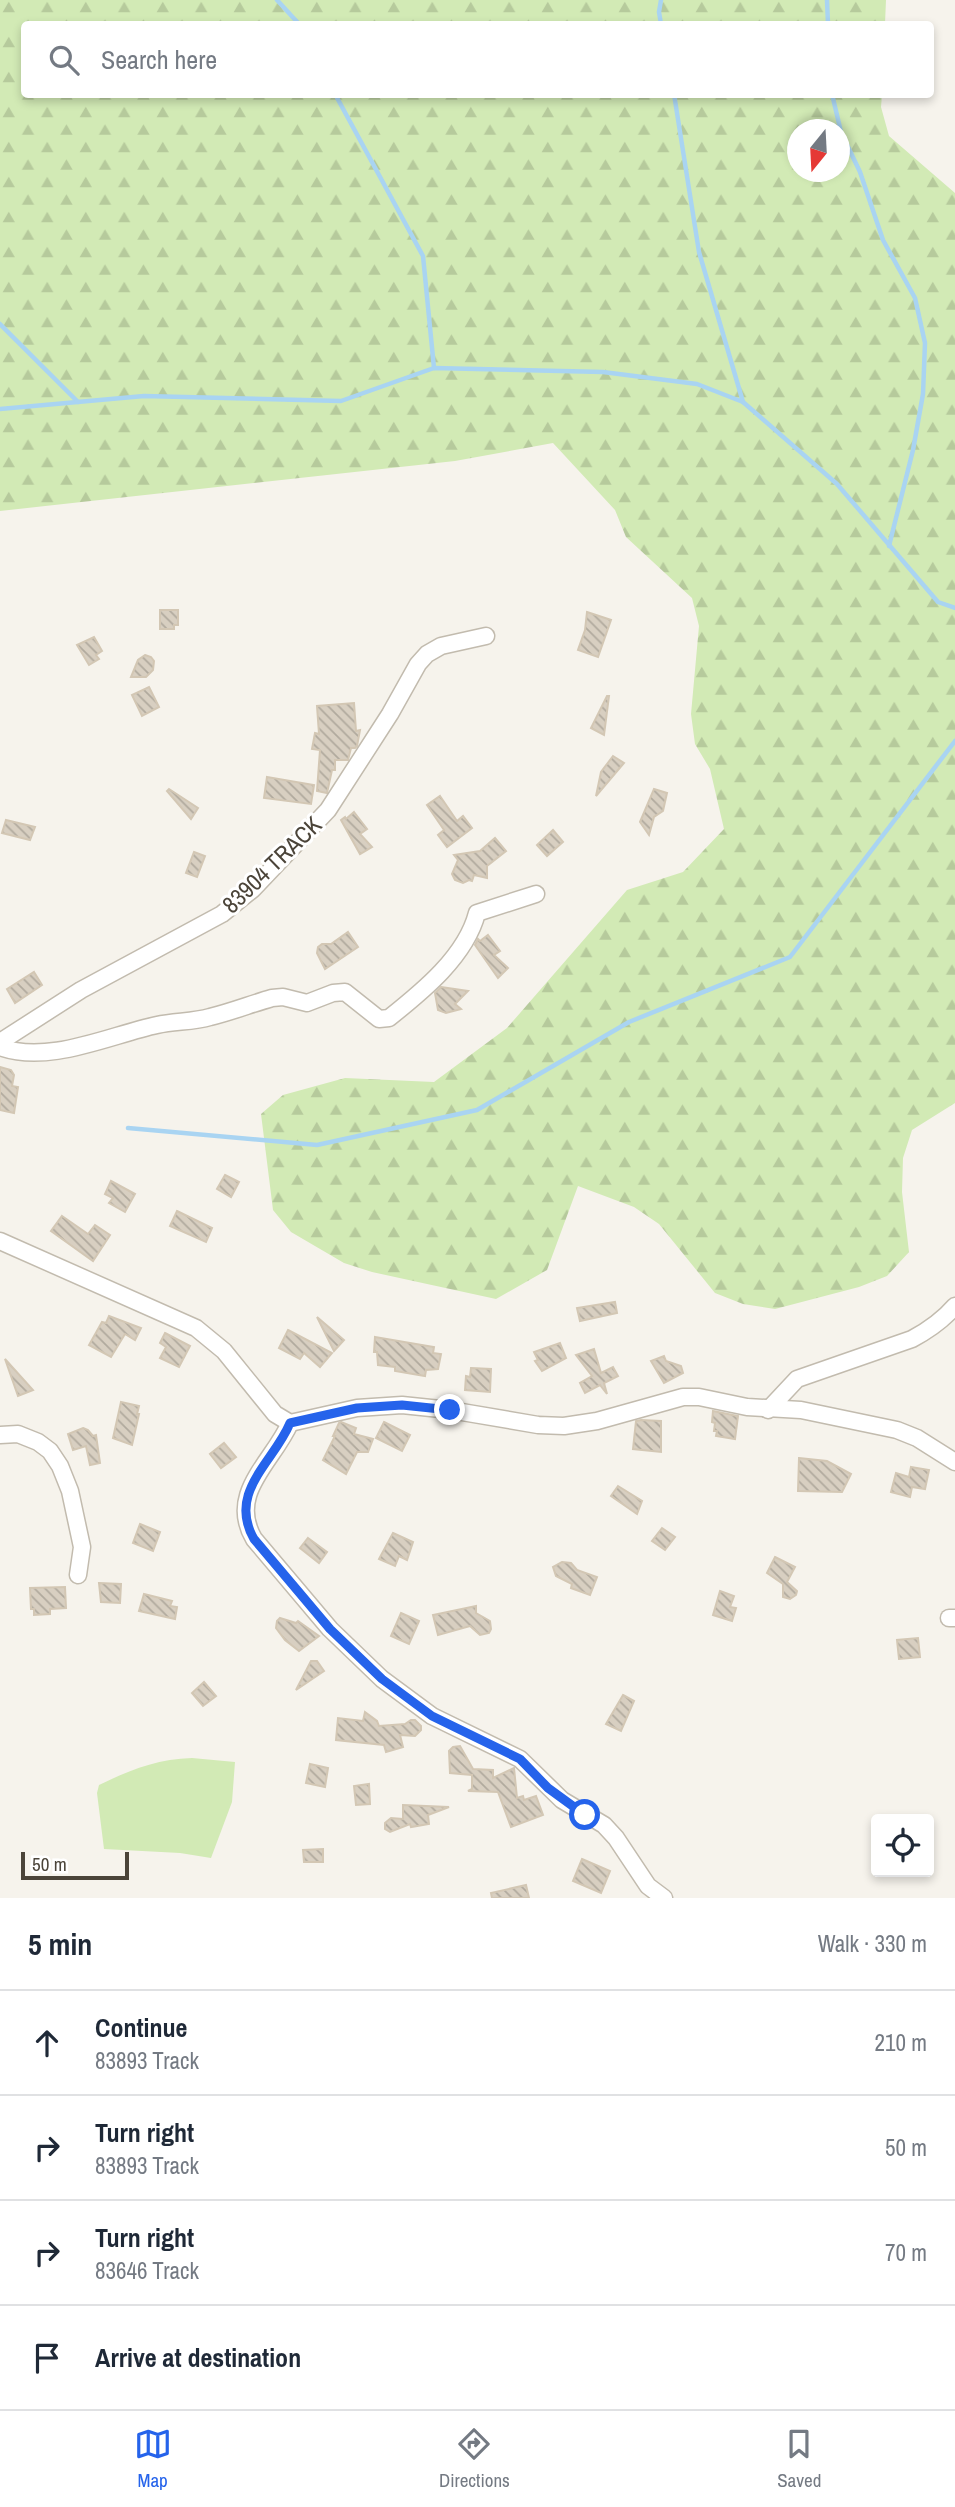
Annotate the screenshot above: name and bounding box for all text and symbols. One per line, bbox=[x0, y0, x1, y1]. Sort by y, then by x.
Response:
search box bbox=[21, 21, 934, 98]
icon: search bbox=[45, 41, 83, 79]
text: Search here bbox=[101, 42, 217, 77]
north arrow bbox=[787, 119, 850, 182]
street label: 83904 TRACK bbox=[215, 809, 328, 920]
route end bbox=[434, 1394, 465, 1425]
route start bbox=[569, 1799, 600, 1830]
map controls bbox=[871, 1814, 934, 1877]
button: locate bbox=[871, 1814, 934, 1877]
scale bar bbox=[21, 1849, 130, 1881]
text: 50 m bbox=[32, 1851, 67, 1877]
text: 5 min bbox=[28, 1924, 92, 1964]
text: Walk · 330 m bbox=[818, 1928, 927, 1959]
text: Continue bbox=[95, 2010, 187, 2045]
icon: ahead bbox=[28, 2024, 66, 2062]
text: 210 m bbox=[875, 2027, 927, 2058]
text: 83893 Track bbox=[95, 2045, 199, 2076]
text: Turn right bbox=[95, 2115, 194, 2150]
icon: right bbox=[28, 2129, 66, 2167]
text: 50 m bbox=[885, 2132, 927, 2163]
text: 83893 Track bbox=[95, 2150, 199, 2181]
text: Turn right bbox=[95, 2220, 194, 2255]
icon: right bbox=[28, 2234, 66, 2272]
text: 70 m bbox=[885, 2237, 927, 2268]
text: 83646 Track bbox=[95, 2255, 199, 2286]
icon: arrive bbox=[28, 2339, 66, 2377]
text: Arrive at destination bbox=[95, 2340, 301, 2375]
tab: Map bbox=[134, 2425, 172, 2493]
tab: Directions bbox=[439, 2425, 510, 2493]
tab: Saved bbox=[777, 2425, 821, 2493]

